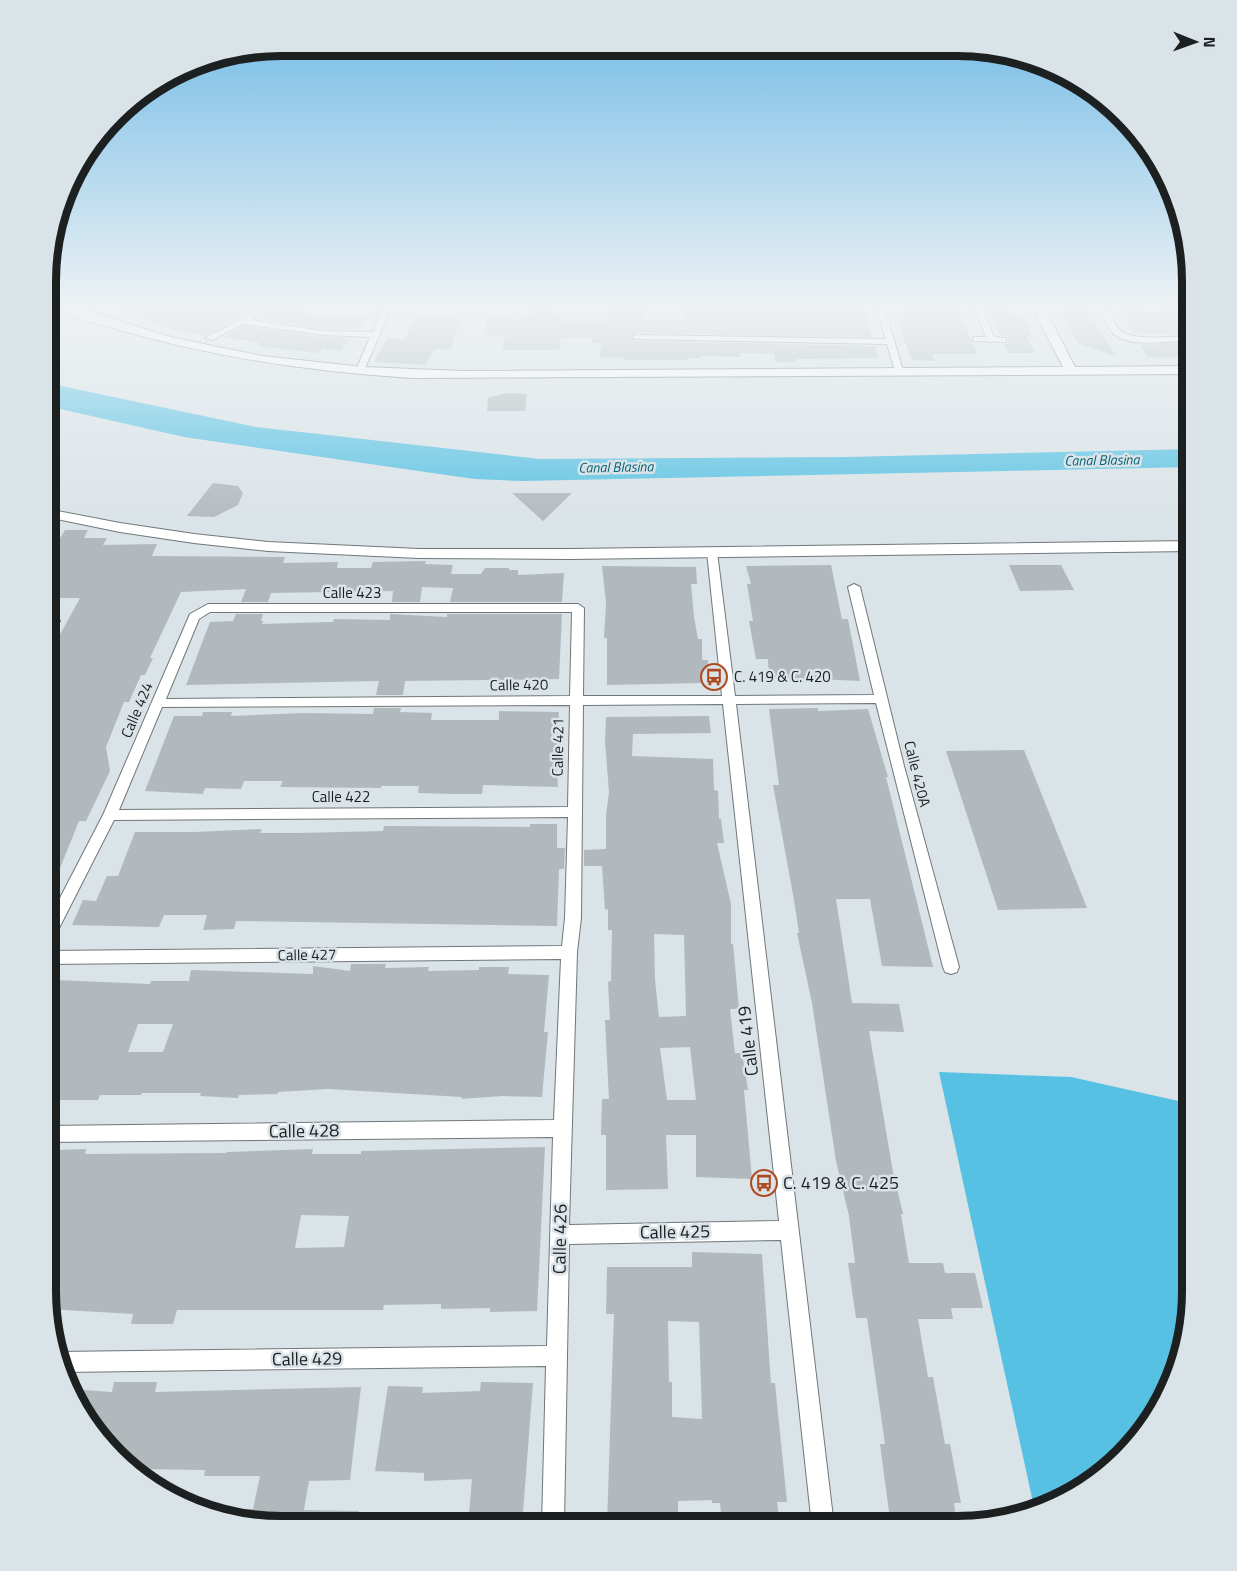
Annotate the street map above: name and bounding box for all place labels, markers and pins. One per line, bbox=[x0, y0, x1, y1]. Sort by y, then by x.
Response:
bus stop icon: C. 419 & C. 420 bbox=[699, 662, 729, 692]
place label: C. 419 & C. 420 bbox=[734, 665, 831, 688]
bus stop icon: C. 419 & C. 425 bbox=[749, 1168, 779, 1198]
place label: C. 419 & C. 425 bbox=[783, 1169, 899, 1196]

